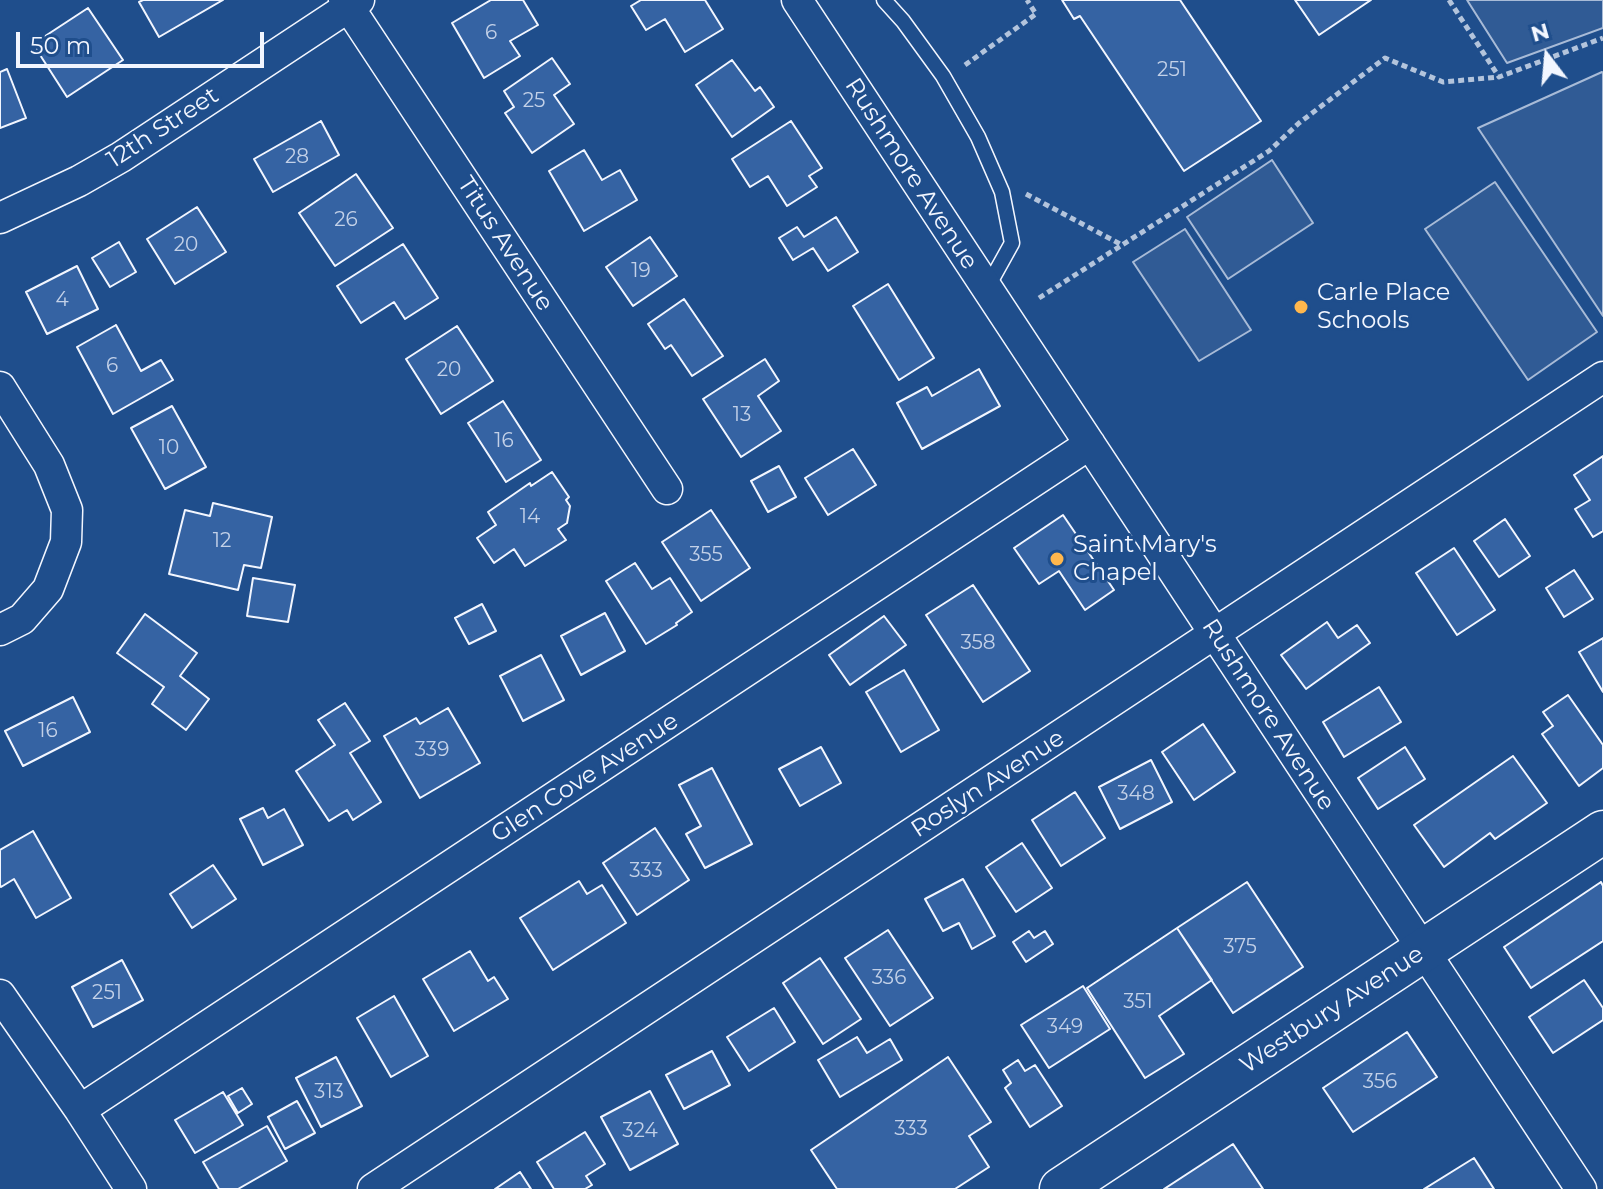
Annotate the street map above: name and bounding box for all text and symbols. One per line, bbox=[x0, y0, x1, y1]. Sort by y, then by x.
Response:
scale bar bbox=[20, 16, 268, 66]
north arrow bbox=[1507, 16, 1587, 96]
text: N bbox=[1528, 17, 1553, 48]
house number: 6 bbox=[485, 21, 497, 45]
text: 50 m bbox=[30, 31, 91, 60]
house number: 251 bbox=[1157, 58, 1187, 82]
street label: Rushmore Avenue bbox=[838, 73, 984, 275]
street label: 12th Street bbox=[102, 81, 224, 175]
house number: 25 bbox=[523, 89, 545, 113]
house number: 28 bbox=[285, 145, 309, 169]
street label: Titus Avenue bbox=[451, 171, 559, 317]
house number: 26 bbox=[334, 208, 358, 232]
house number: 20 bbox=[174, 233, 198, 257]
house number: 19 bbox=[631, 259, 651, 283]
place label: Carle Place Schools bbox=[1317, 279, 1450, 335]
house number: 4 bbox=[55, 288, 69, 312]
marker: Carle Place Schools bbox=[1292, 298, 1310, 316]
house number: 6 bbox=[106, 354, 118, 378]
house number: 20 bbox=[437, 358, 461, 382]
house number: 13 bbox=[733, 403, 751, 427]
house number: 16 bbox=[494, 429, 514, 453]
house number: 10 bbox=[159, 436, 179, 460]
house number: 14 bbox=[520, 505, 540, 529]
house number: 12 bbox=[213, 529, 231, 553]
place label: Saint Mary's Chapel bbox=[1073, 531, 1217, 587]
house number: 355 bbox=[689, 543, 723, 567]
marker: Saint Mary's Chapel bbox=[1048, 550, 1066, 568]
street label: Rushmore Avenue bbox=[1195, 614, 1341, 816]
house number: 358 bbox=[960, 631, 996, 655]
street label: Glen Cove Avenue bbox=[486, 707, 684, 849]
house number: 16 bbox=[38, 719, 58, 743]
street label: Roslyn Avenue bbox=[906, 724, 1070, 844]
house number: 339 bbox=[415, 738, 449, 762]
house number: 348 bbox=[1117, 782, 1155, 806]
house number: 333 bbox=[629, 859, 663, 883]
house number: 375 bbox=[1223, 935, 1257, 959]
street label: Westbury Avenue bbox=[1235, 940, 1429, 1080]
house number: 336 bbox=[872, 966, 906, 990]
house number: 251 bbox=[92, 981, 122, 1005]
house number: 351 bbox=[1123, 990, 1153, 1014]
house number: 349 bbox=[1047, 1015, 1083, 1039]
house number: 356 bbox=[1363, 1070, 1397, 1094]
house number: 313 bbox=[314, 1080, 344, 1104]
house number: 333 bbox=[894, 1117, 928, 1141]
house number: 324 bbox=[622, 1119, 658, 1143]

